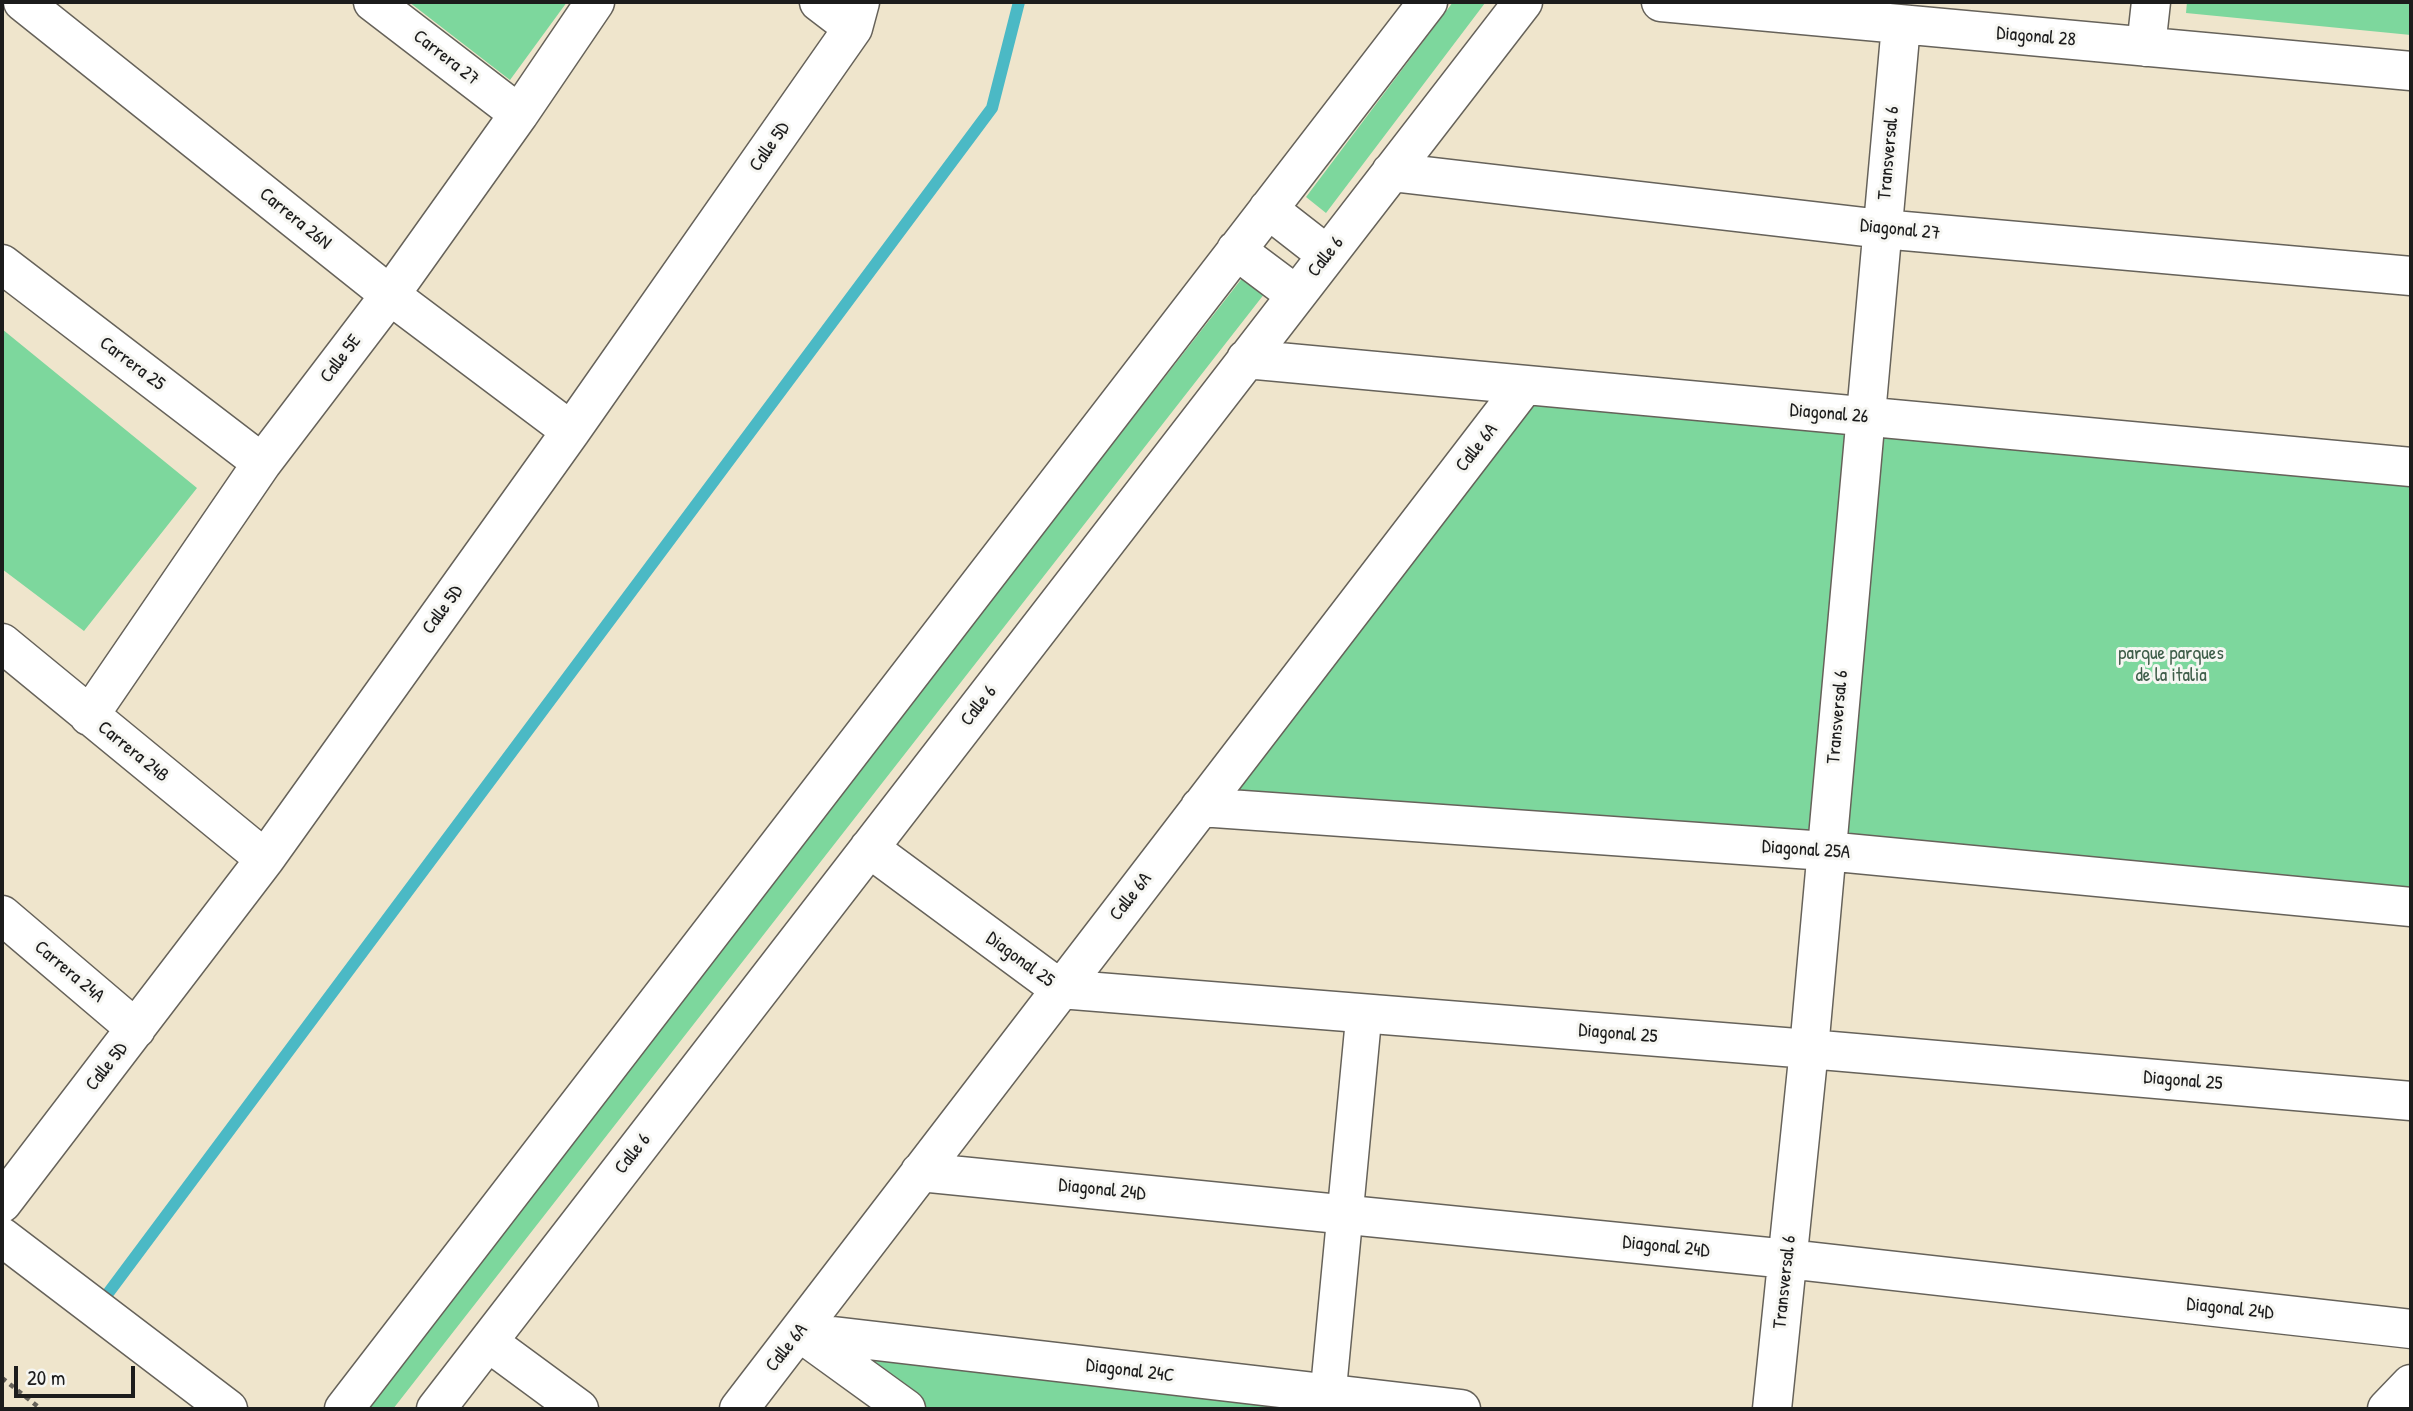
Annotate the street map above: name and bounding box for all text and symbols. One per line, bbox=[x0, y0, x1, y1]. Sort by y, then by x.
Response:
street label: Diagonal 28 bbox=[1995, 22, 2077, 52]
street label: Carrera 27 bbox=[408, 25, 484, 91]
street label: Transversal 6 bbox=[1874, 105, 1904, 201]
street label: Calle 5D bbox=[745, 118, 795, 176]
street label: Carrera 26N bbox=[254, 183, 336, 255]
street label: Diagonal 27 bbox=[1859, 214, 1941, 246]
street label: Calle 6 bbox=[1303, 232, 1349, 282]
street label: Calle 5E bbox=[316, 330, 366, 388]
street label: Carrera 25 bbox=[95, 332, 169, 396]
street label: Diagonal 26 bbox=[1789, 399, 1869, 429]
street label: Calle 6A bbox=[1451, 419, 1503, 477]
street label: Calle 5D bbox=[418, 581, 468, 639]
park label: parque parques de la italia bbox=[2118, 643, 2224, 687]
street label: Transversal 6 bbox=[1823, 669, 1853, 765]
street label: Calle 6 bbox=[956, 681, 1002, 731]
street label: Carrera 24B bbox=[93, 716, 173, 788]
street label: Diagonal 25A bbox=[1761, 836, 1851, 864]
street label: Calle 6A bbox=[1105, 868, 1157, 926]
street label: Diagonal 25 bbox=[981, 927, 1059, 993]
street label: Carrera 24A bbox=[29, 936, 109, 1008]
street label: Diagonal 25 bbox=[1578, 1019, 1658, 1049]
street label: Calle 5D bbox=[81, 1038, 133, 1096]
street label: Diagonal 25 bbox=[2143, 1066, 2223, 1096]
street label: Calle 6 bbox=[610, 1129, 656, 1179]
street label: Diagonal 24D bbox=[1057, 1174, 1147, 1206]
street label: Diagonal 24D bbox=[1621, 1231, 1711, 1263]
street label: Transversal 6 bbox=[1769, 1234, 1801, 1330]
street label: Diagonal 24D bbox=[2185, 1293, 2275, 1325]
street label: Calle 6A bbox=[761, 1319, 813, 1377]
scale bar bbox=[18, 1352, 138, 1396]
street label: Diagonal 24C bbox=[1085, 1354, 1175, 1388]
text: 20 m bbox=[27, 1363, 65, 1392]

